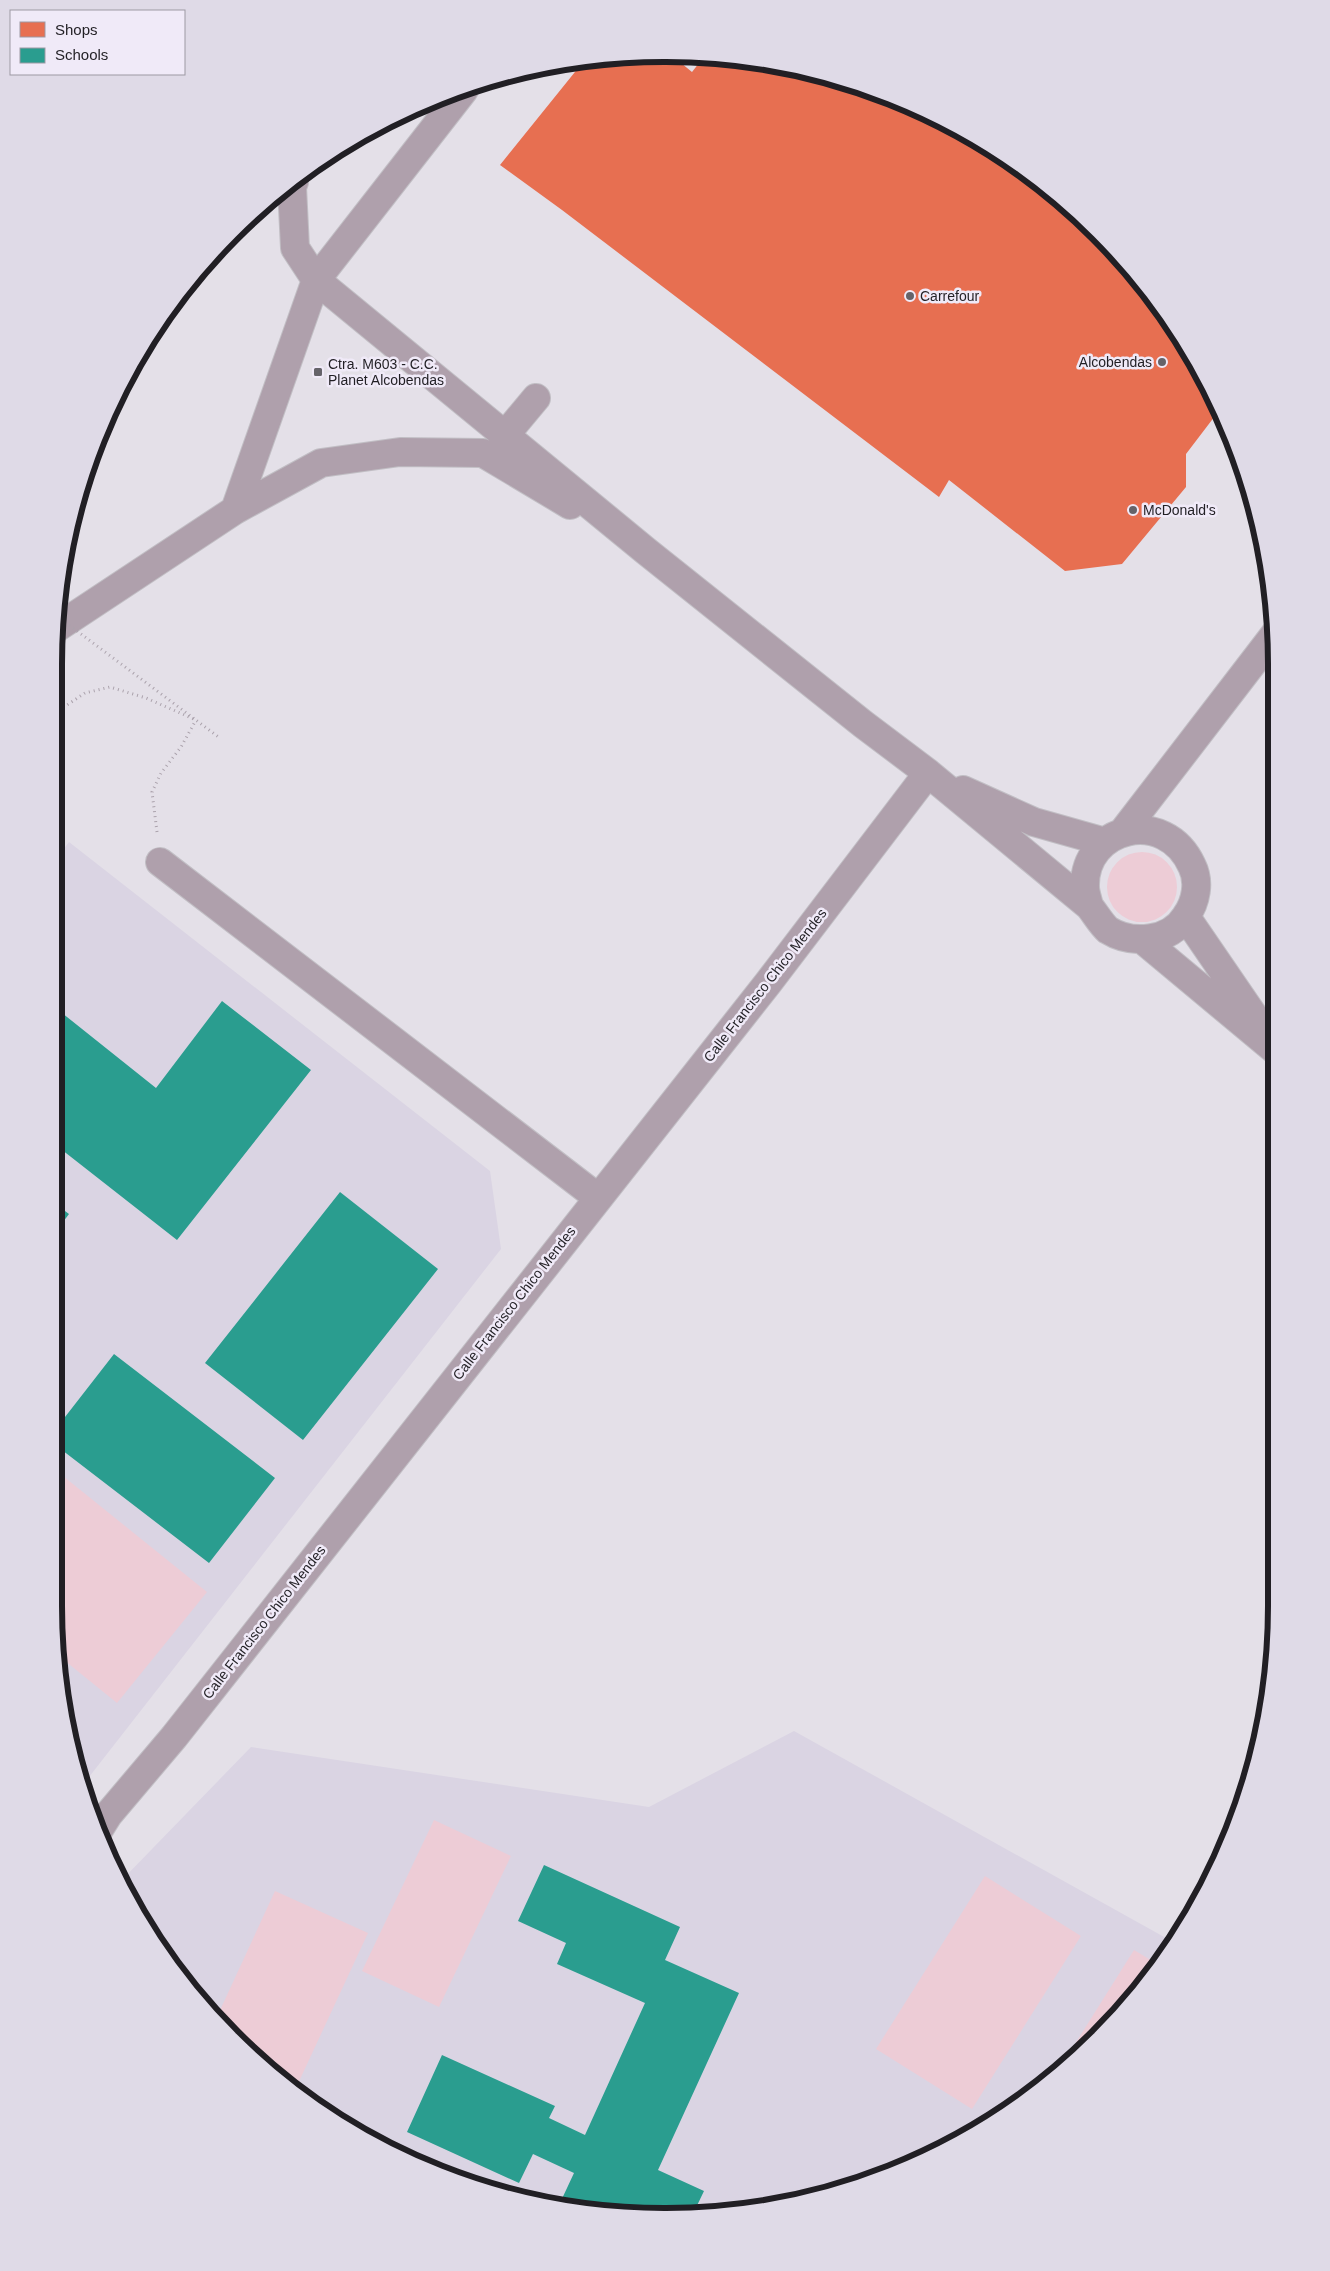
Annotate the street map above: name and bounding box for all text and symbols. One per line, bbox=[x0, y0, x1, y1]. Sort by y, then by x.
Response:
legend bbox=[10, 10, 185, 75]
text: Shops bbox=[55, 21, 98, 38]
text: Schools bbox=[55, 46, 108, 63]
place label: Carrefour bbox=[920, 288, 979, 304]
marker: Carrefour bbox=[904, 290, 916, 302]
place label: Alcobendas bbox=[1079, 354, 1152, 370]
place label: Ctra. M603 - C.C. Planet Alcobendas bbox=[328, 356, 444, 388]
marker: Alcobendas bbox=[1156, 356, 1168, 368]
marker: Ctra. M603 - C.C. Planet Alcobendas bbox=[312, 366, 324, 378]
place label: McDonald's bbox=[1143, 502, 1216, 518]
marker: McDonald's bbox=[1127, 504, 1139, 516]
street label: Calle Francisco Chico Mendes bbox=[700, 905, 830, 1065]
street label: Calle Francisco Chico Mendes bbox=[449, 1223, 579, 1383]
street label: Calle Francisco Chico Mendes bbox=[199, 1542, 329, 1702]

